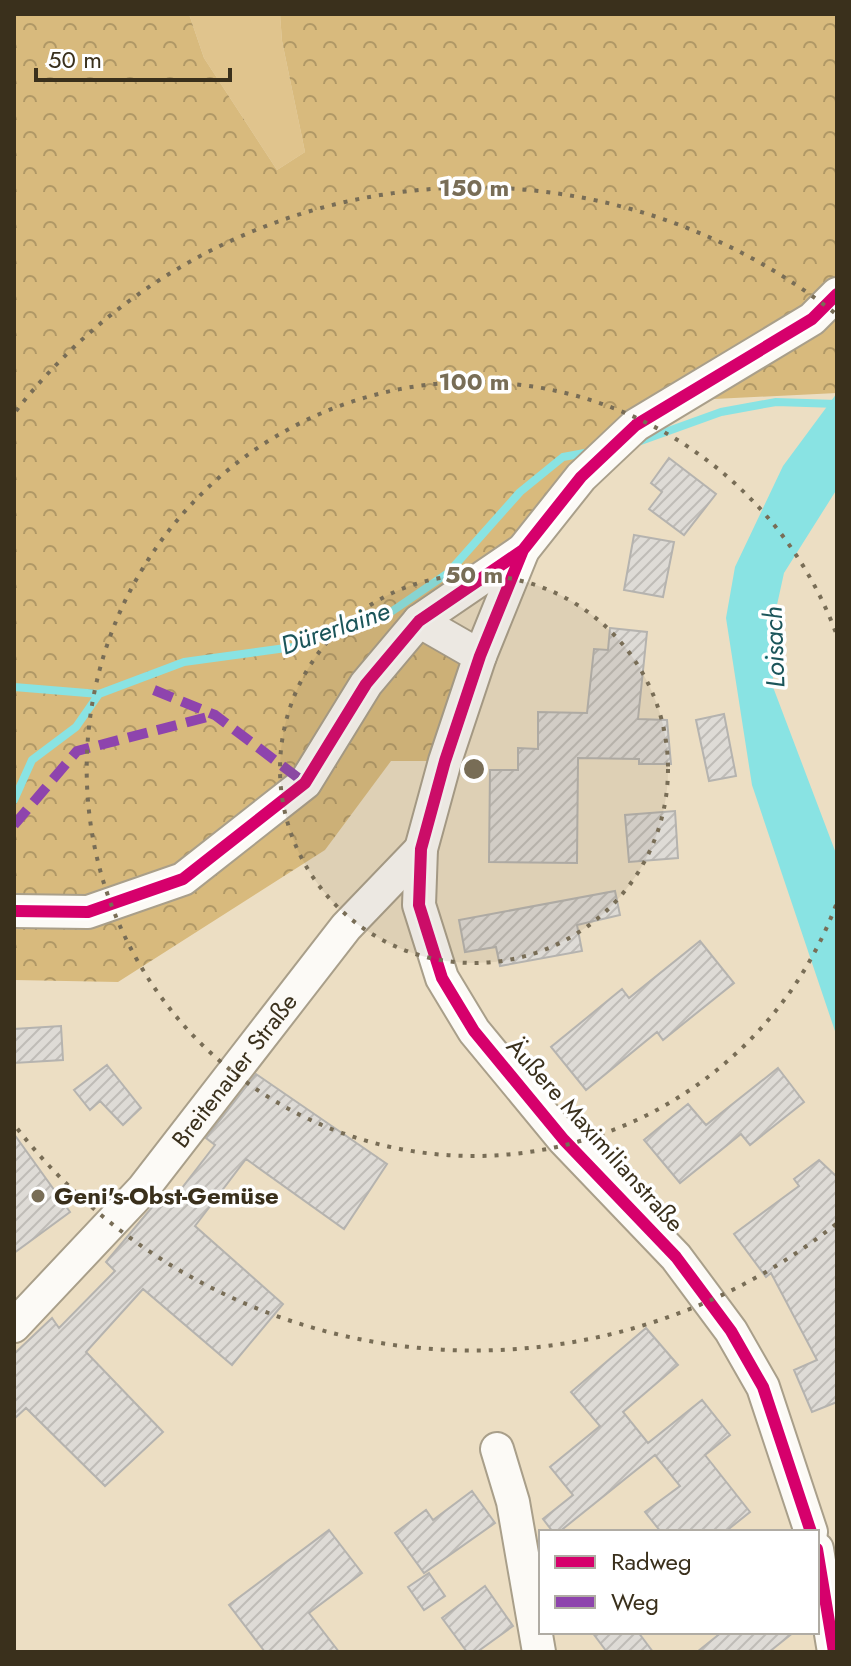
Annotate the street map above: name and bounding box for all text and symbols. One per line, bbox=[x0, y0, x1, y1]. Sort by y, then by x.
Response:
scale bar bbox=[36, 32, 230, 82]
text: 50 m bbox=[48, 42, 102, 77]
text: 150 m bbox=[439, 170, 509, 205]
text: 100 m bbox=[439, 364, 509, 399]
text: 50 m bbox=[445, 557, 503, 592]
water label: Dürerlaine bbox=[275, 592, 395, 664]
water label: Loisach bbox=[754, 606, 794, 688]
centre of rings bbox=[460, 755, 488, 783]
street label: Breitenauer Straße bbox=[163, 986, 306, 1155]
street label: Äußere Maximilianstraße bbox=[499, 1030, 692, 1239]
place label: Geni's-Obst-Gemüse bbox=[54, 1178, 279, 1213]
marker: Geni's-Obst-Gemüse bbox=[29, 1187, 47, 1205]
legend bbox=[539, 1530, 819, 1634]
text: Radweg bbox=[611, 1544, 692, 1579]
text: Weg bbox=[611, 1584, 659, 1619]

